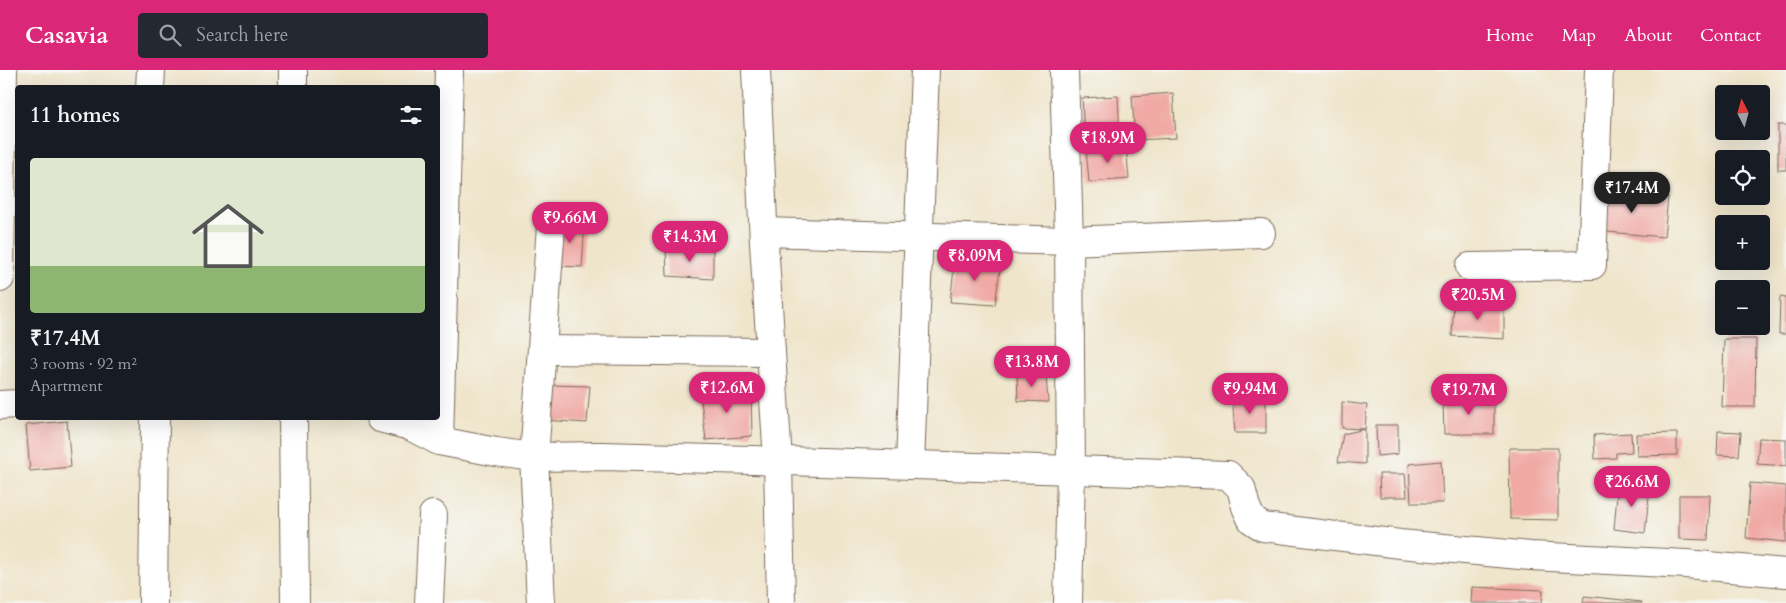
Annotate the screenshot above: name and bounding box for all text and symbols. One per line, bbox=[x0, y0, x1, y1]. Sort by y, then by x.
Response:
search box bbox=[138, 13, 488, 58]
text: Casavia bbox=[25, 19, 108, 52]
icon: search bbox=[156, 21, 184, 49]
text: Search here bbox=[196, 22, 288, 48]
text: Home bbox=[1486, 23, 1534, 48]
text: Map bbox=[1562, 23, 1596, 48]
text: About bbox=[1624, 23, 1672, 48]
text: Contact bbox=[1700, 23, 1761, 48]
north arrow bbox=[1715, 85, 1770, 140]
map controls bbox=[1715, 85, 1770, 335]
text: 11 homes bbox=[30, 101, 120, 130]
icon: filters bbox=[397, 101, 425, 129]
pin: ₹18.9M bbox=[1067, 122, 1149, 164]
text: ₹18.9M bbox=[1081, 127, 1135, 149]
button: locate bbox=[1715, 150, 1770, 205]
pin: ₹17.4M bbox=[1591, 172, 1673, 214]
text: ₹17.4M bbox=[1605, 177, 1659, 199]
icon: home bbox=[183, 191, 273, 281]
pin: ₹9.66M bbox=[529, 202, 611, 244]
text: ₹9.66M bbox=[543, 207, 597, 229]
button: + bbox=[1715, 215, 1770, 270]
pin: ₹14.3M bbox=[649, 220, 731, 263]
text: ₹14.3M bbox=[663, 226, 717, 248]
pin: ₹8.09M bbox=[934, 240, 1016, 282]
text: ₹8.09M bbox=[948, 245, 1002, 267]
pin: ₹20.5M bbox=[1437, 278, 1519, 321]
button: − bbox=[1715, 280, 1770, 335]
text: ₹20.5M bbox=[1451, 284, 1505, 306]
text: ₹17.4M bbox=[30, 324, 101, 353]
pin: ₹13.8M bbox=[991, 346, 1073, 388]
text: ₹13.8M bbox=[1005, 351, 1059, 373]
text: 3 rooms · 92 m² bbox=[30, 353, 137, 375]
pin: ₹12.6M bbox=[686, 372, 768, 414]
pin: ₹9.94M bbox=[1209, 372, 1291, 415]
pin: ₹19.7M bbox=[1428, 374, 1510, 416]
text: Apartment bbox=[30, 375, 103, 397]
text: ₹12.6M bbox=[700, 377, 754, 399]
text: ₹9.94M bbox=[1223, 378, 1277, 400]
text: ₹19.7M bbox=[1442, 379, 1496, 401]
pin: ₹26.6M bbox=[1591, 466, 1673, 508]
text: ₹26.6M bbox=[1605, 471, 1659, 493]

